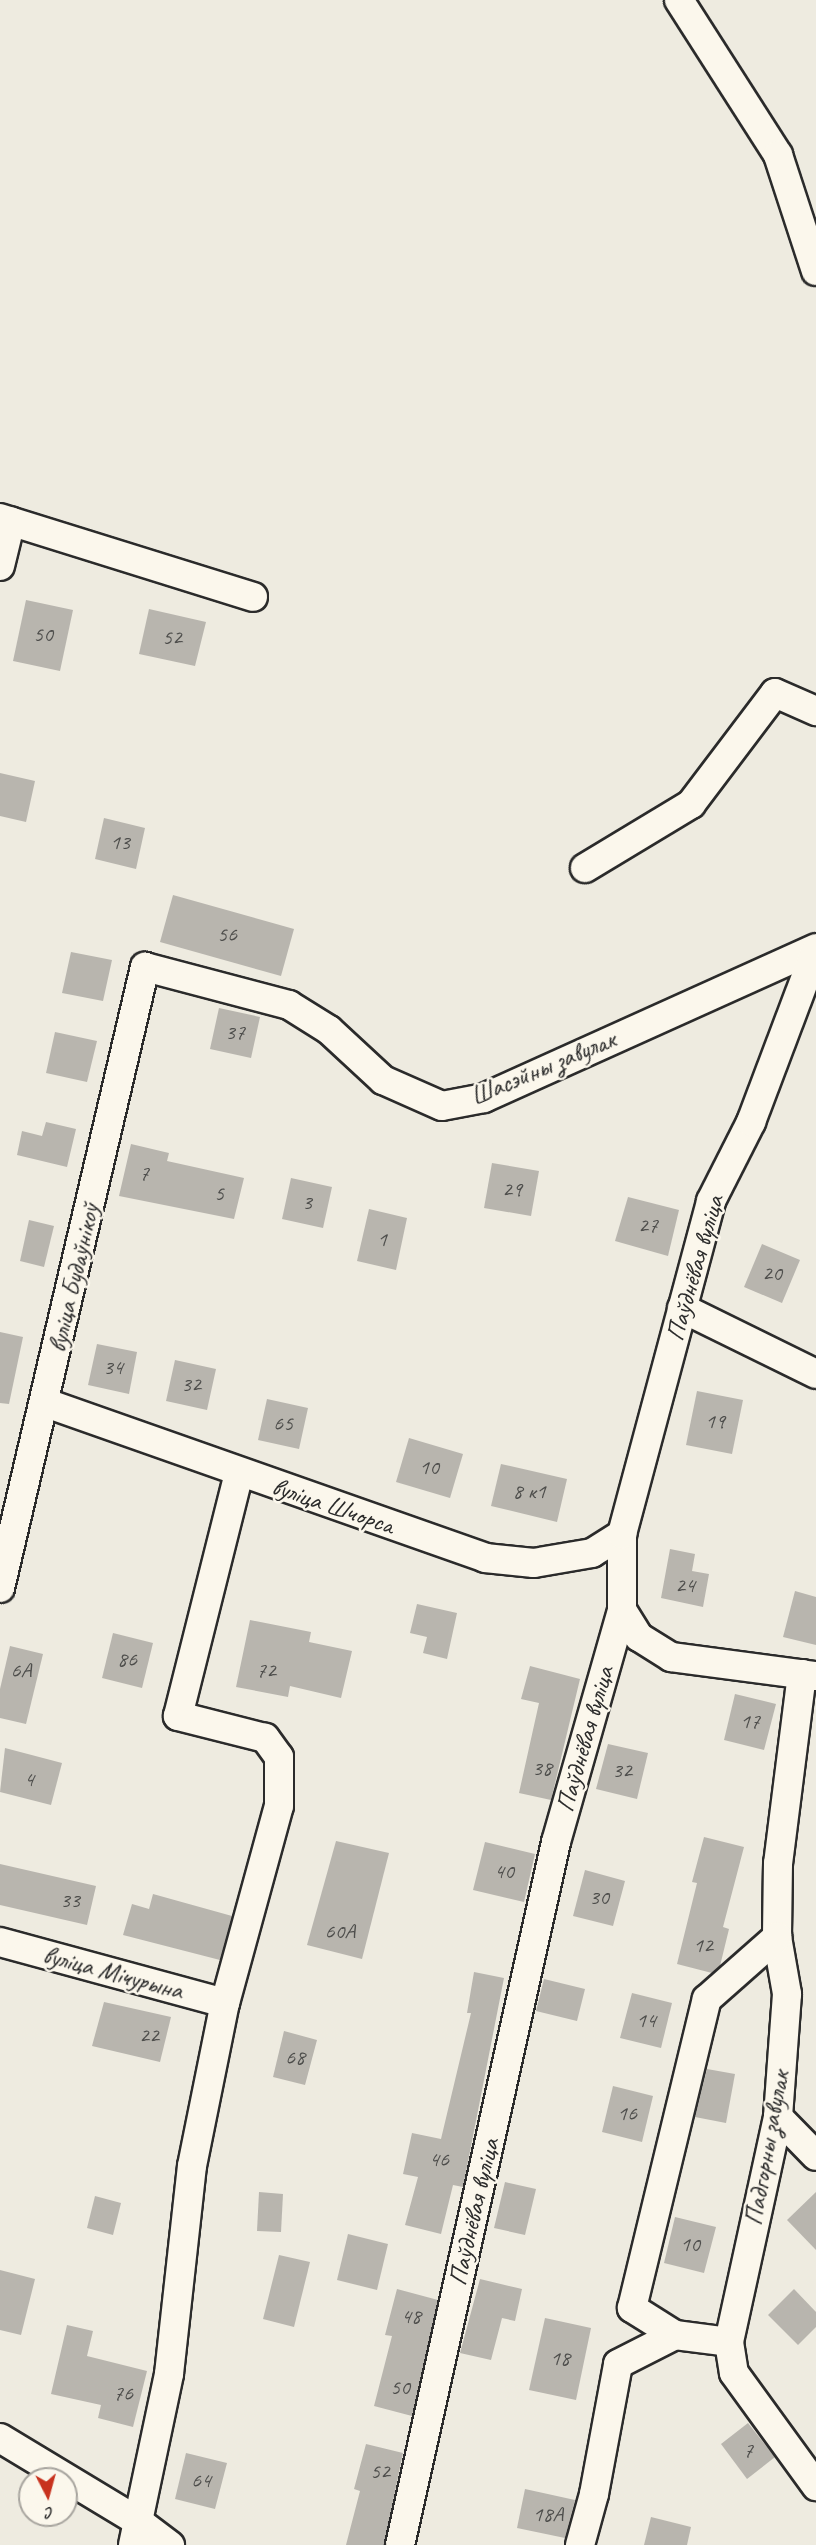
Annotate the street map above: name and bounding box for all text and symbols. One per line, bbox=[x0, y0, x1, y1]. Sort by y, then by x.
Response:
house number: 50 bbox=[33, 622, 53, 648]
house number: 52 bbox=[162, 625, 182, 651]
house number: 13 bbox=[110, 830, 130, 856]
house number: 56 bbox=[217, 922, 237, 948]
house number: 37 bbox=[225, 1020, 245, 1046]
street label: Шасэйны завулак bbox=[466, 1023, 620, 1113]
house number: 7 bbox=[139, 1161, 149, 1187]
house number: 29 bbox=[502, 1177, 522, 1203]
house number: 5 bbox=[214, 1181, 224, 1207]
house number: 3 bbox=[302, 1190, 312, 1216]
street label: Паўднёвая вуліца bbox=[659, 1192, 731, 1344]
street label: вуліца Будаўнікоў bbox=[42, 1201, 106, 1355]
house number: 27 bbox=[638, 1213, 658, 1239]
house number: 1 bbox=[377, 1227, 387, 1253]
house number: 20 bbox=[762, 1261, 782, 1287]
house number: 34 bbox=[103, 1355, 123, 1381]
house number: 32 bbox=[181, 1372, 201, 1398]
house number: 19 bbox=[705, 1409, 725, 1435]
house number: 65 bbox=[273, 1411, 293, 1437]
house number: 10 bbox=[419, 1455, 439, 1481]
street label: вуліца Шчорса bbox=[268, 1471, 398, 1541]
house number: 8 к1 bbox=[512, 1479, 546, 1505]
house number: 24 bbox=[675, 1573, 695, 1599]
house number: 86 bbox=[117, 1647, 137, 1673]
house number: 6А bbox=[11, 1658, 31, 1684]
house number: 72 bbox=[256, 1658, 276, 1684]
street label: Паўднёвая вуліца bbox=[549, 1663, 621, 1815]
house number: 17 bbox=[740, 1709, 760, 1735]
house number: 38 bbox=[532, 1756, 552, 1782]
house number: 32 bbox=[612, 1758, 632, 1784]
house number: 4 bbox=[24, 1767, 34, 1793]
house number: 40 bbox=[494, 1859, 514, 1885]
house number: 30 bbox=[589, 1885, 609, 1911]
house number: 33 bbox=[60, 1888, 80, 1914]
house number: 60А bbox=[325, 1919, 355, 1945]
house number: 12 bbox=[693, 1933, 713, 1959]
street label: вуліца Мічурына bbox=[40, 1939, 186, 2007]
house number: 14 bbox=[636, 2008, 656, 2034]
house number: 22 bbox=[139, 2023, 159, 2049]
house number: 68 bbox=[285, 2045, 305, 2071]
street label: Падгорны завулак bbox=[738, 2068, 796, 2228]
house number: 16 bbox=[617, 2101, 637, 2127]
street label: Паўднёвая вуліца bbox=[442, 2136, 506, 2288]
house number: 46 bbox=[429, 2147, 449, 2173]
house number: 10 bbox=[680, 2232, 700, 2258]
house number: 48 bbox=[401, 2304, 421, 2330]
house number: 18 bbox=[550, 2346, 570, 2372]
house number: 50 bbox=[390, 2375, 410, 2401]
house number: 76 bbox=[113, 2381, 133, 2407]
house number: 7 bbox=[743, 2438, 753, 2464]
house number: 52 bbox=[370, 2459, 390, 2485]
north arrow bbox=[18, 2467, 78, 2527]
house number: 64 bbox=[191, 2468, 211, 2494]
house number: 18А bbox=[533, 2502, 563, 2528]
text: С bbox=[45, 2503, 55, 2523]

